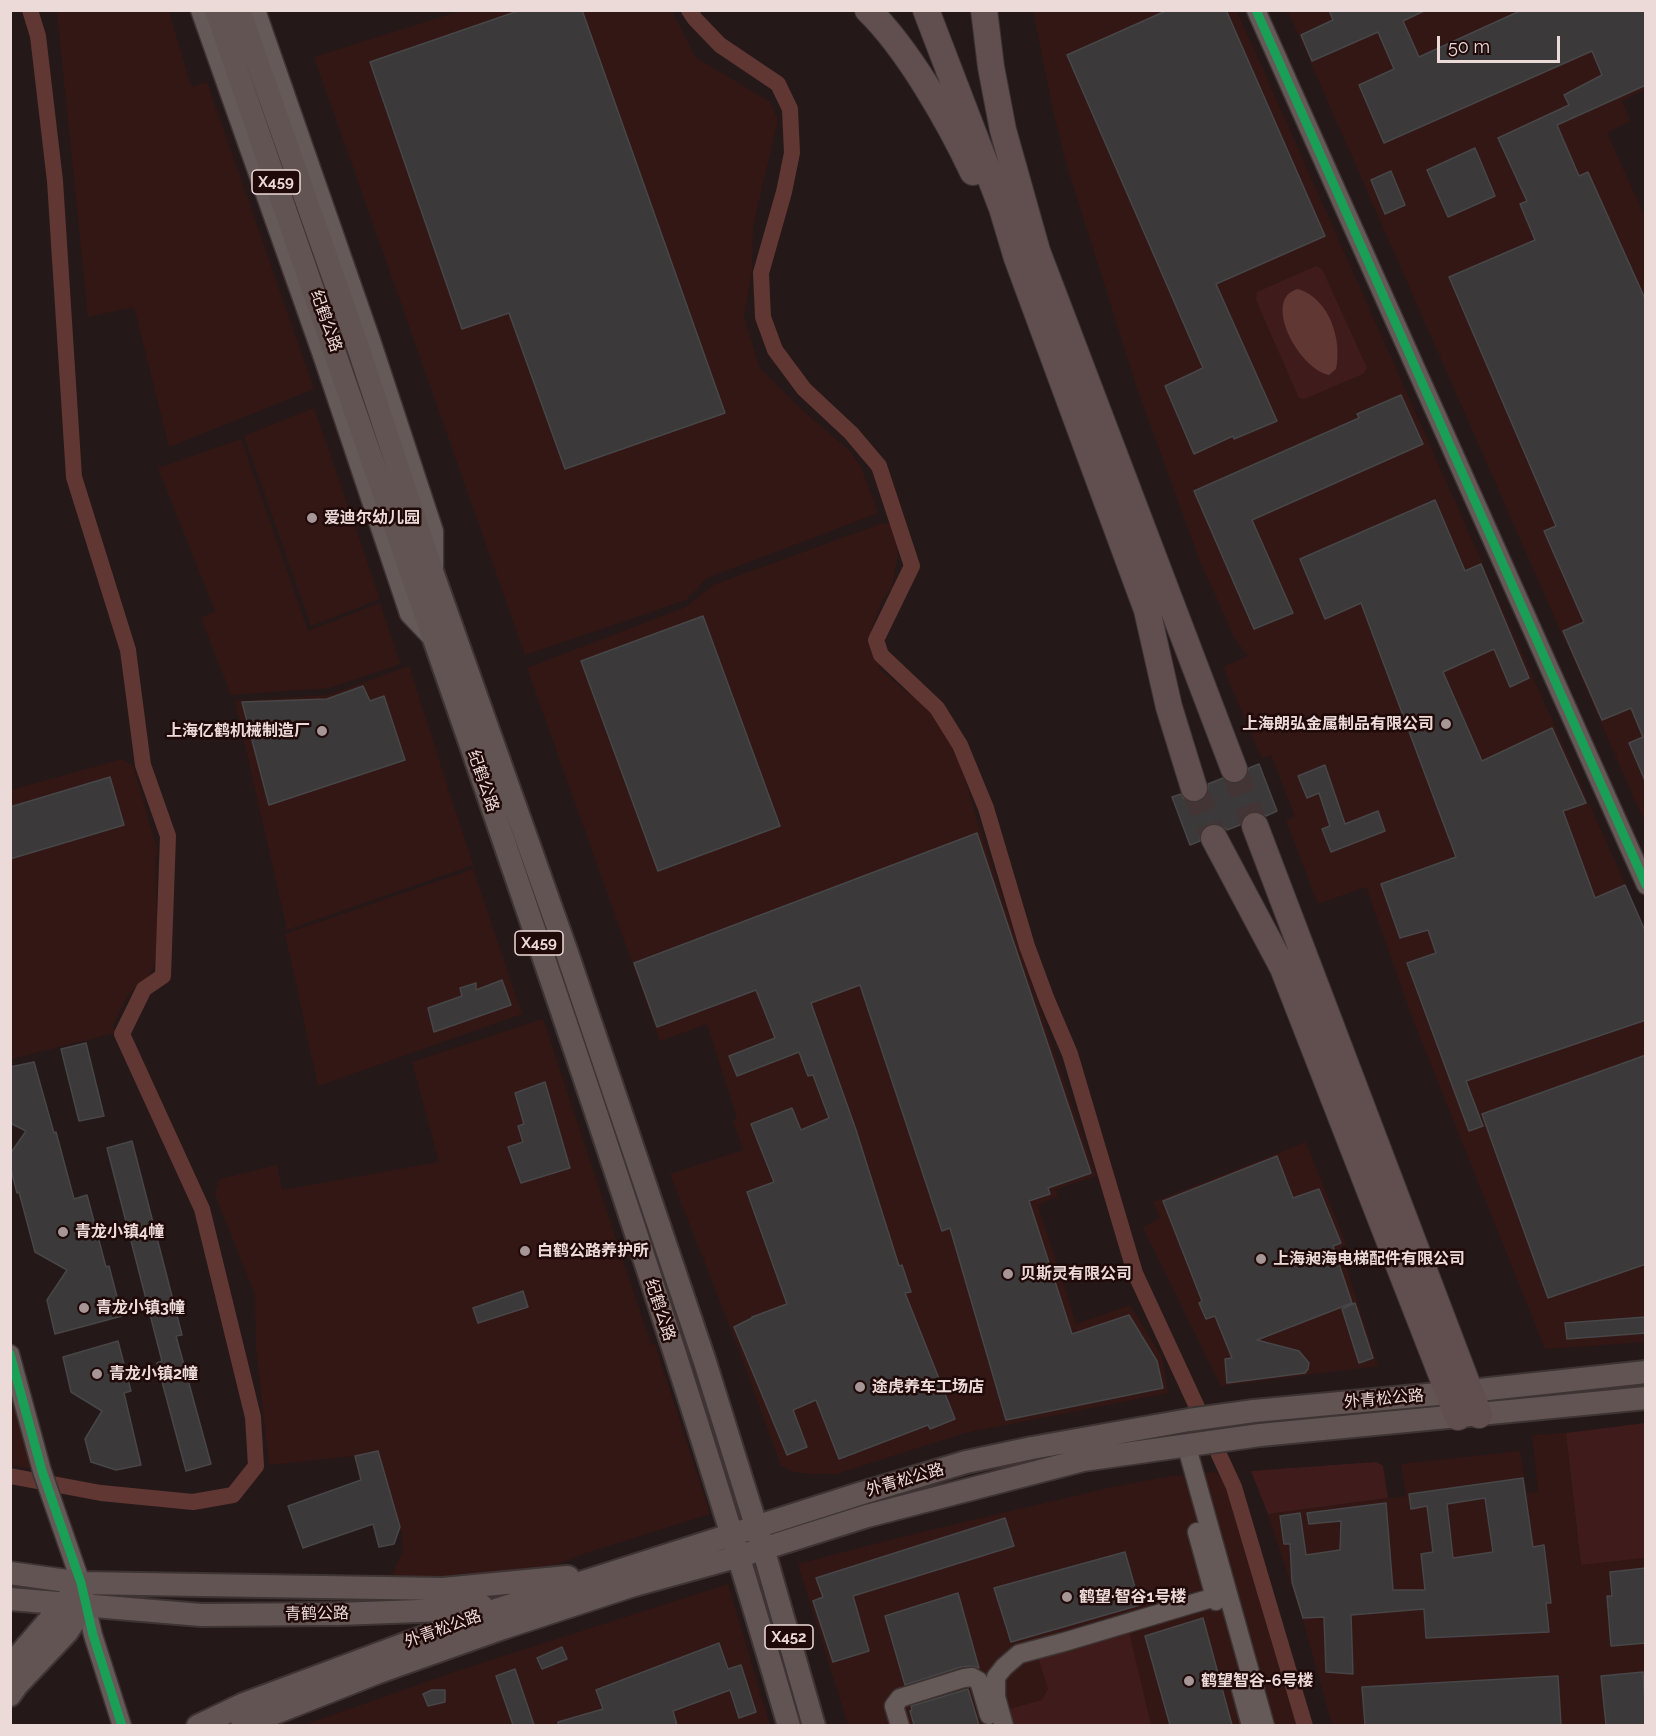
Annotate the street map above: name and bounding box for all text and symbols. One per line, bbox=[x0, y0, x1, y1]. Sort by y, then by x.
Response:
scale bar bbox=[1440, 24, 1563, 62]
text: 50 m bbox=[1448, 36, 1490, 57]
road number: X459 bbox=[252, 170, 300, 194]
street label: 纪鹤公路 bbox=[307, 288, 345, 354]
place label: 爱迪尔幼儿园 bbox=[324, 508, 420, 528]
marker: 爱迪尔幼儿园 bbox=[305, 511, 319, 525]
place label: 上海朗弘金属制品有限公司 bbox=[1242, 714, 1434, 734]
marker: 上海朗弘金属制品有限公司 bbox=[1439, 717, 1453, 731]
place label: 上海亿鹤机械制造厂 bbox=[166, 721, 310, 741]
marker: 上海亿鹤机械制造厂 bbox=[315, 724, 329, 738]
street label: 纪鹤公路 bbox=[464, 748, 502, 814]
road number: X459 bbox=[515, 931, 563, 955]
place label: 青龙小镇4幢 bbox=[75, 1222, 164, 1242]
marker: 青龙小镇4幢 bbox=[56, 1225, 70, 1239]
place label: 白鹤公路养护所 bbox=[537, 1241, 649, 1261]
marker: 白鹤公路养护所 bbox=[518, 1244, 532, 1258]
place label: 上海昶海电梯配件有限公司 bbox=[1273, 1249, 1465, 1269]
marker: 上海昶海电梯配件有限公司 bbox=[1254, 1252, 1268, 1266]
place label: 贝斯灵有限公司 bbox=[1020, 1264, 1132, 1284]
marker: 贝斯灵有限公司 bbox=[1001, 1267, 1015, 1281]
street label: 纪鹤公路 bbox=[641, 1277, 679, 1343]
place label: 青龙小镇3幢 bbox=[96, 1298, 185, 1318]
marker: 青龙小镇3幢 bbox=[77, 1301, 91, 1315]
place label: 青龙小镇2幢 bbox=[109, 1364, 198, 1384]
marker: 青龙小镇2幢 bbox=[90, 1367, 104, 1381]
place label: 途虎养车工场店 bbox=[872, 1377, 984, 1397]
marker: 途虎养车工场店 bbox=[853, 1380, 867, 1394]
street label: 外青松公路 bbox=[1343, 1386, 1425, 1412]
street label: 外青松公路 bbox=[864, 1460, 946, 1500]
place label: 鹤望·智谷1号楼 bbox=[1079, 1587, 1187, 1607]
marker: 鹤望·智谷1号楼 bbox=[1060, 1590, 1074, 1604]
street label: 青鹤公路 bbox=[285, 1604, 349, 1624]
street label: 外青松公路 bbox=[402, 1606, 484, 1652]
road number: X452 bbox=[765, 1625, 813, 1649]
place label: 鹤望智谷-6号楼 bbox=[1201, 1671, 1313, 1691]
marker: 鹤望智谷-6号楼 bbox=[1182, 1674, 1196, 1688]

